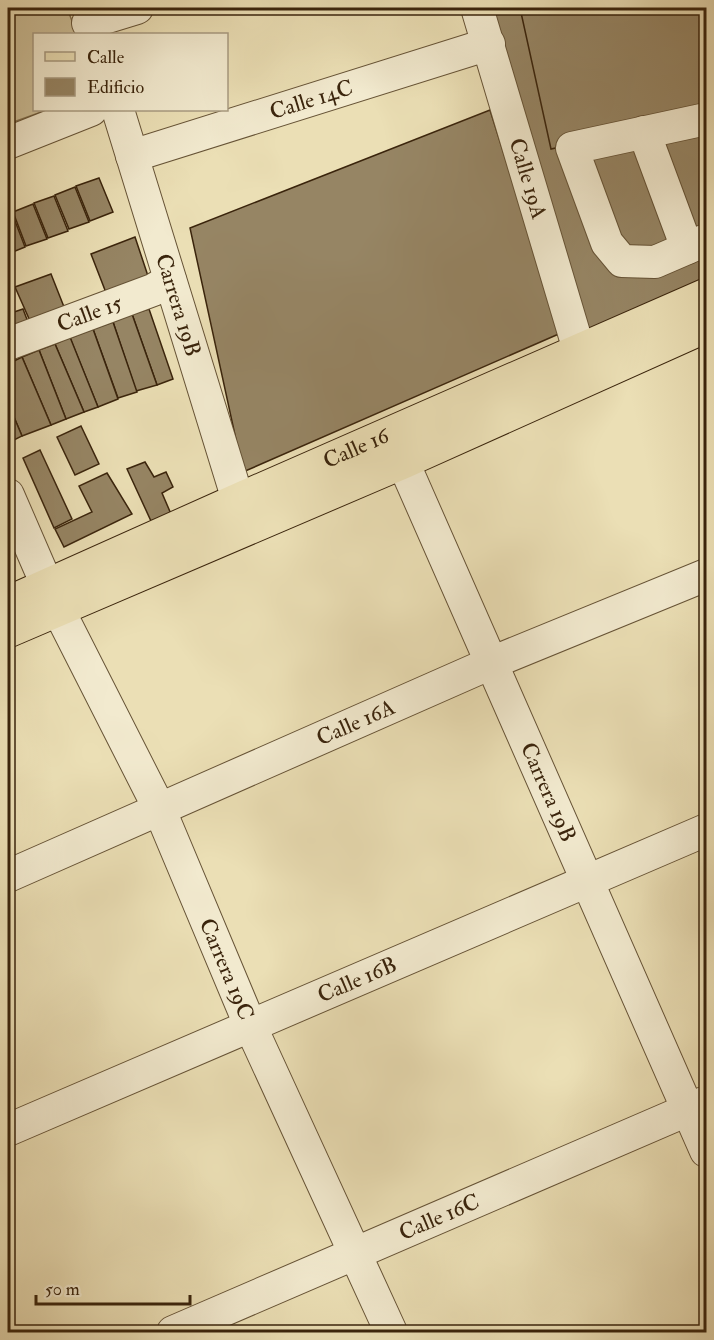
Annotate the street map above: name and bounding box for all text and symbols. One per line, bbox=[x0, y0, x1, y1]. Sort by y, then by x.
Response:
legend bbox=[33, 33, 228, 111]
text: Calle bbox=[87, 46, 125, 69]
street label: Calle 14C bbox=[266, 73, 357, 126]
text: Edificio bbox=[87, 76, 144, 99]
street label: Calle 19A bbox=[503, 135, 553, 222]
street label: Carrera 19B bbox=[149, 250, 207, 360]
street label: Calle 15 bbox=[53, 289, 126, 339]
street label: Calle 16 bbox=[319, 421, 395, 475]
street label: Calle 16A bbox=[312, 693, 399, 752]
street label: Carrera 19B bbox=[514, 738, 582, 846]
street label: Carrera 19C bbox=[193, 914, 260, 1024]
street label: Calle 16B bbox=[313, 951, 401, 1009]
street label: Calle 16C bbox=[395, 1187, 484, 1247]
scale bar bbox=[36, 1268, 190, 1306]
text: 50 m bbox=[45, 1278, 80, 1301]

